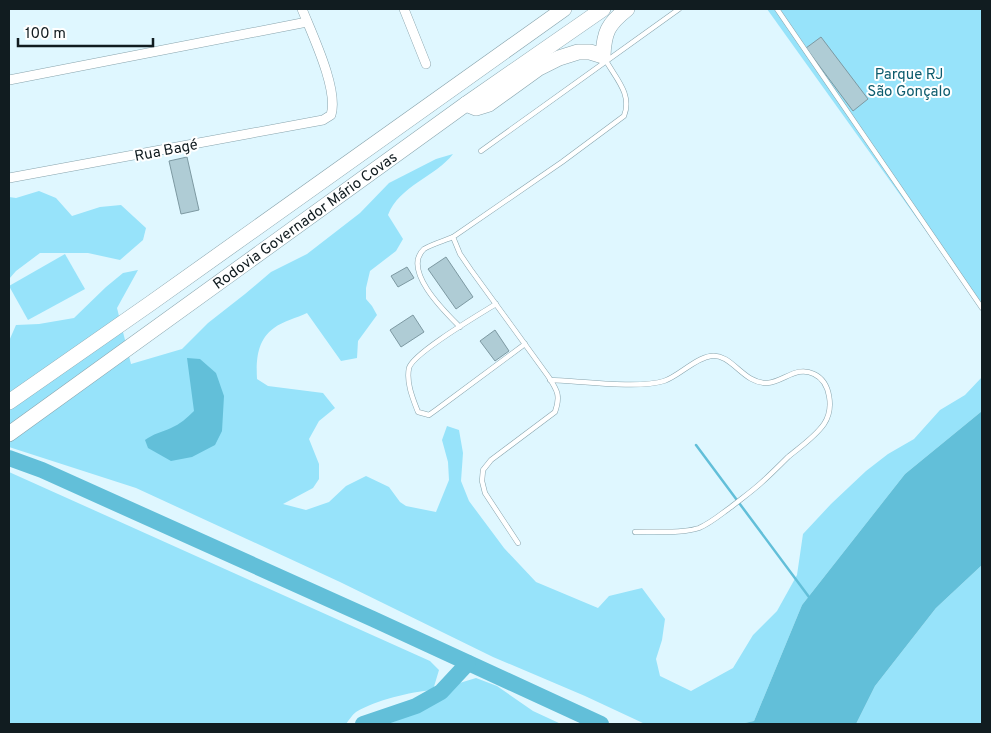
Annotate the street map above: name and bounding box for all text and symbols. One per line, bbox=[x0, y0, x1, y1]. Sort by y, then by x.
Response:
scale bar bbox=[18, 15, 152, 47]
text: 100 m bbox=[25, 25, 66, 44]
park label: Parque RJ São Gonçalo bbox=[867, 66, 951, 102]
street label: Rua Bagé bbox=[133, 136, 200, 167]
street label: Rodovia Governador Mário Covas bbox=[210, 149, 402, 294]

